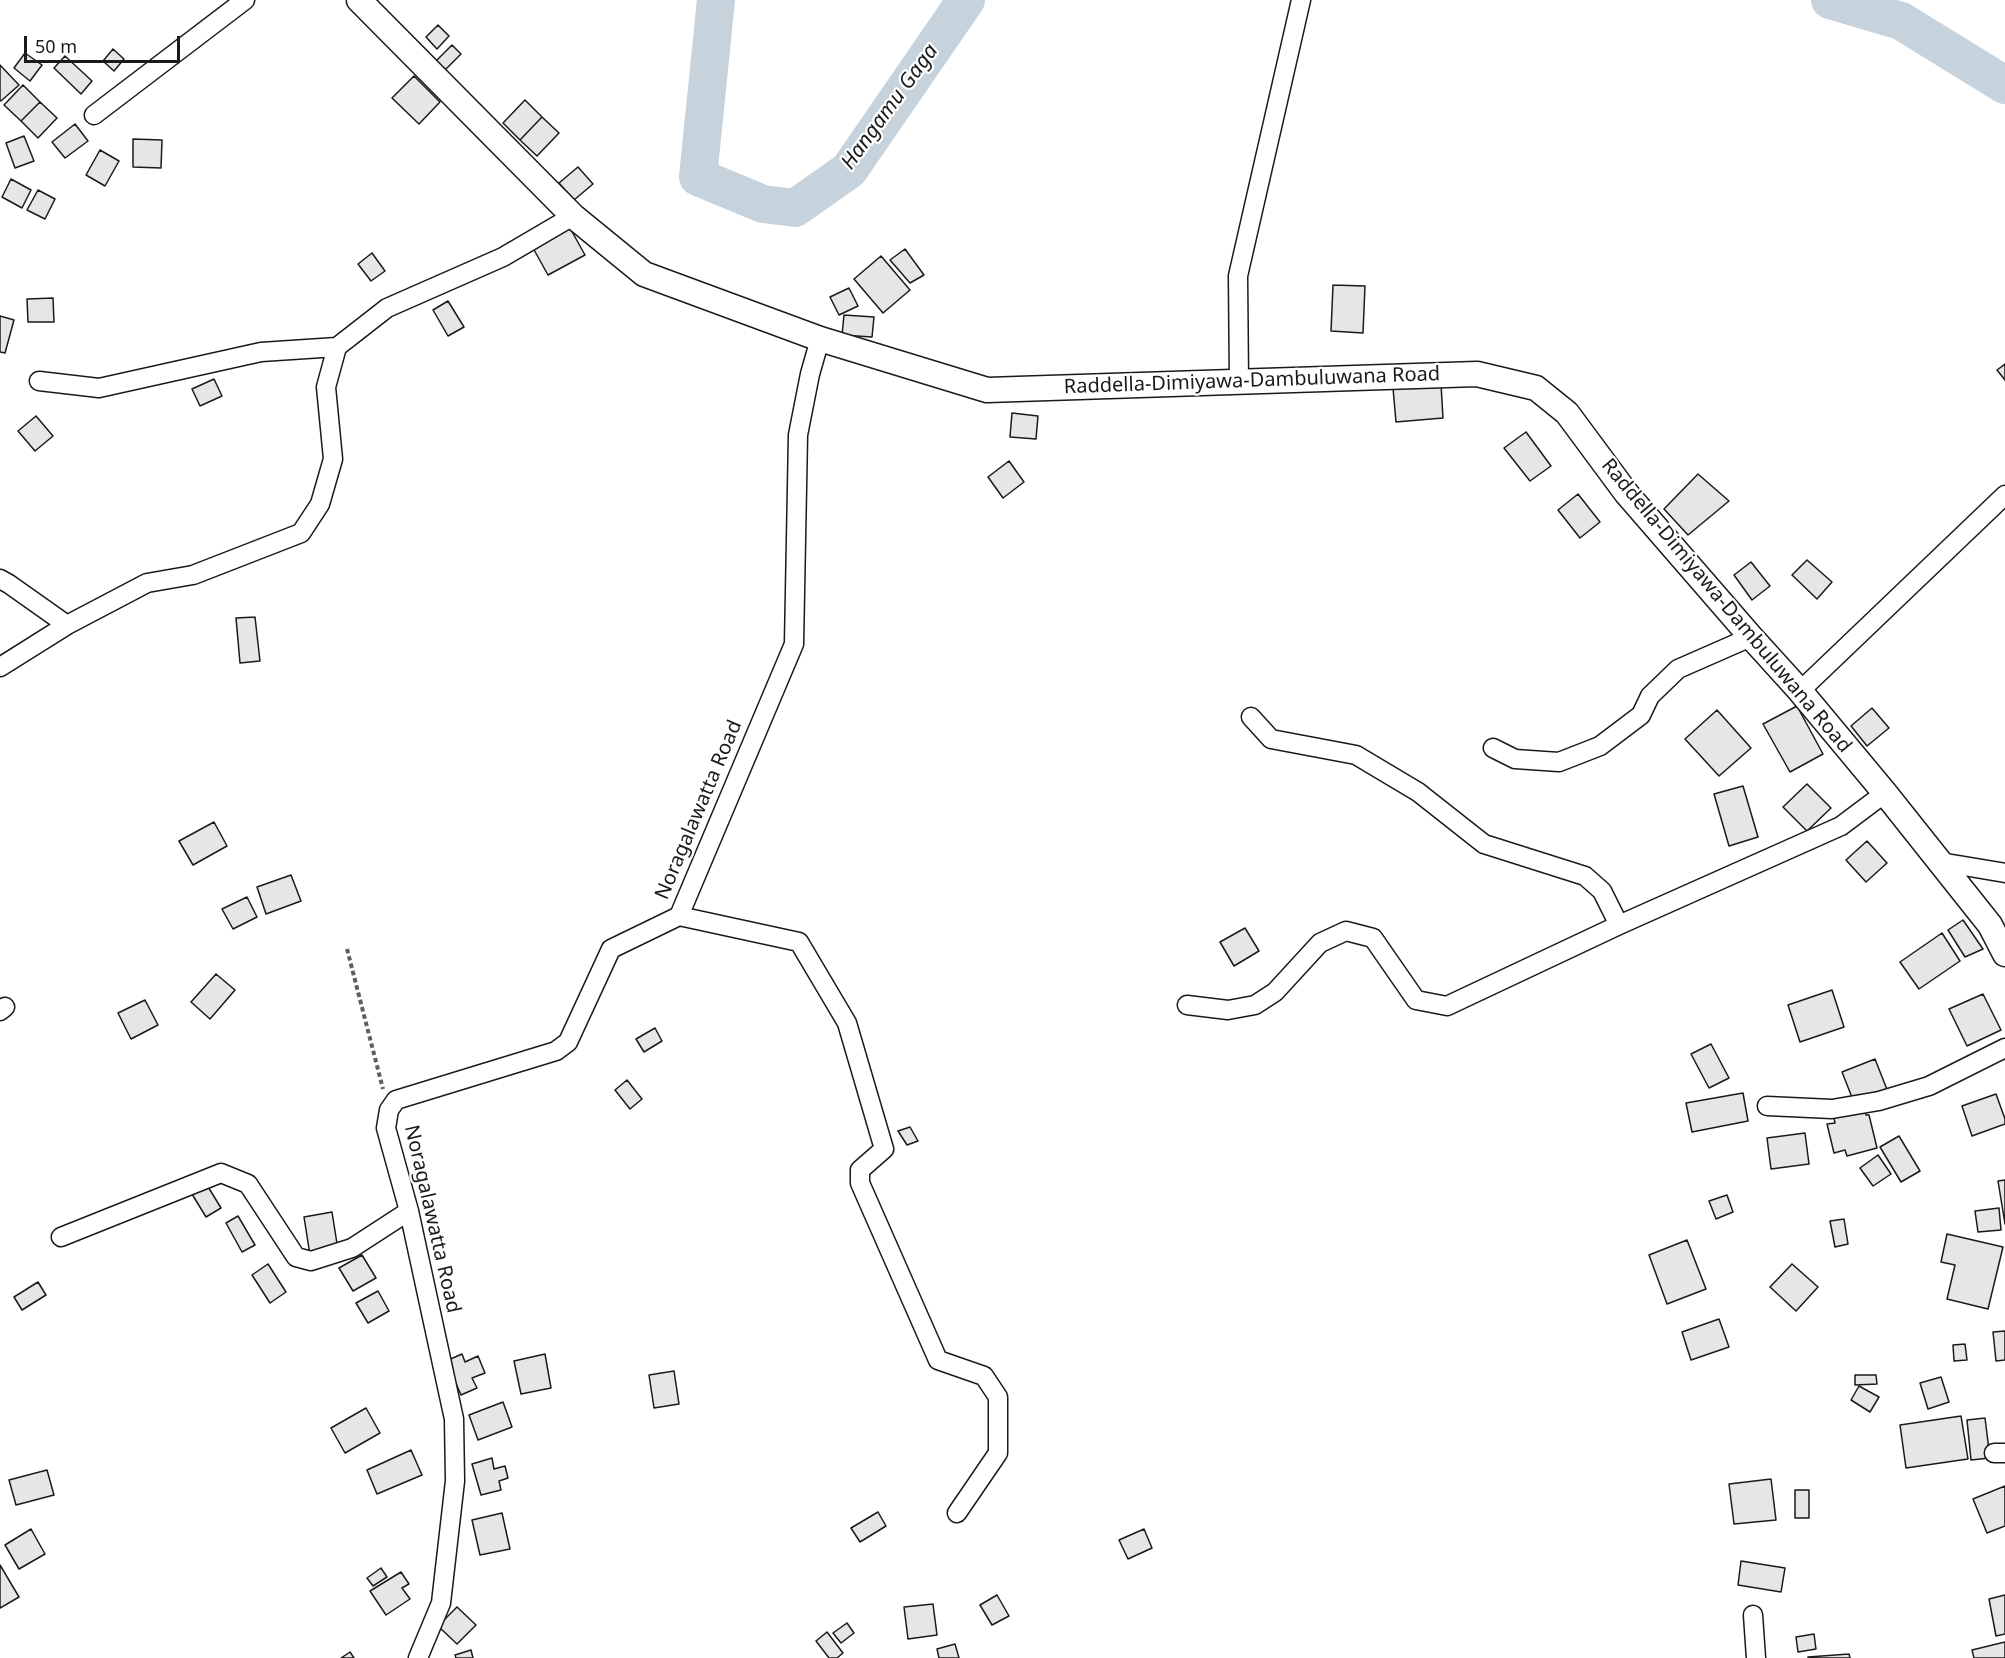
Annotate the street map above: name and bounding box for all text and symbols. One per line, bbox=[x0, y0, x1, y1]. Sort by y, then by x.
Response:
scale bar bbox=[27, 24, 183, 62]
text: 50 m bbox=[35, 34, 77, 58]
water label: Hangamu Gaga bbox=[836, 39, 944, 175]
street label: Raddella-Dimiyawa-Dambuluwana Road bbox=[1063, 362, 1441, 400]
street label: Raddella-Dimiyawa-Dambuluwana Road bbox=[1596, 454, 1856, 758]
street label: Noragalawatta Road bbox=[650, 717, 748, 903]
street label: Noragalawatta Road bbox=[399, 1123, 465, 1315]

